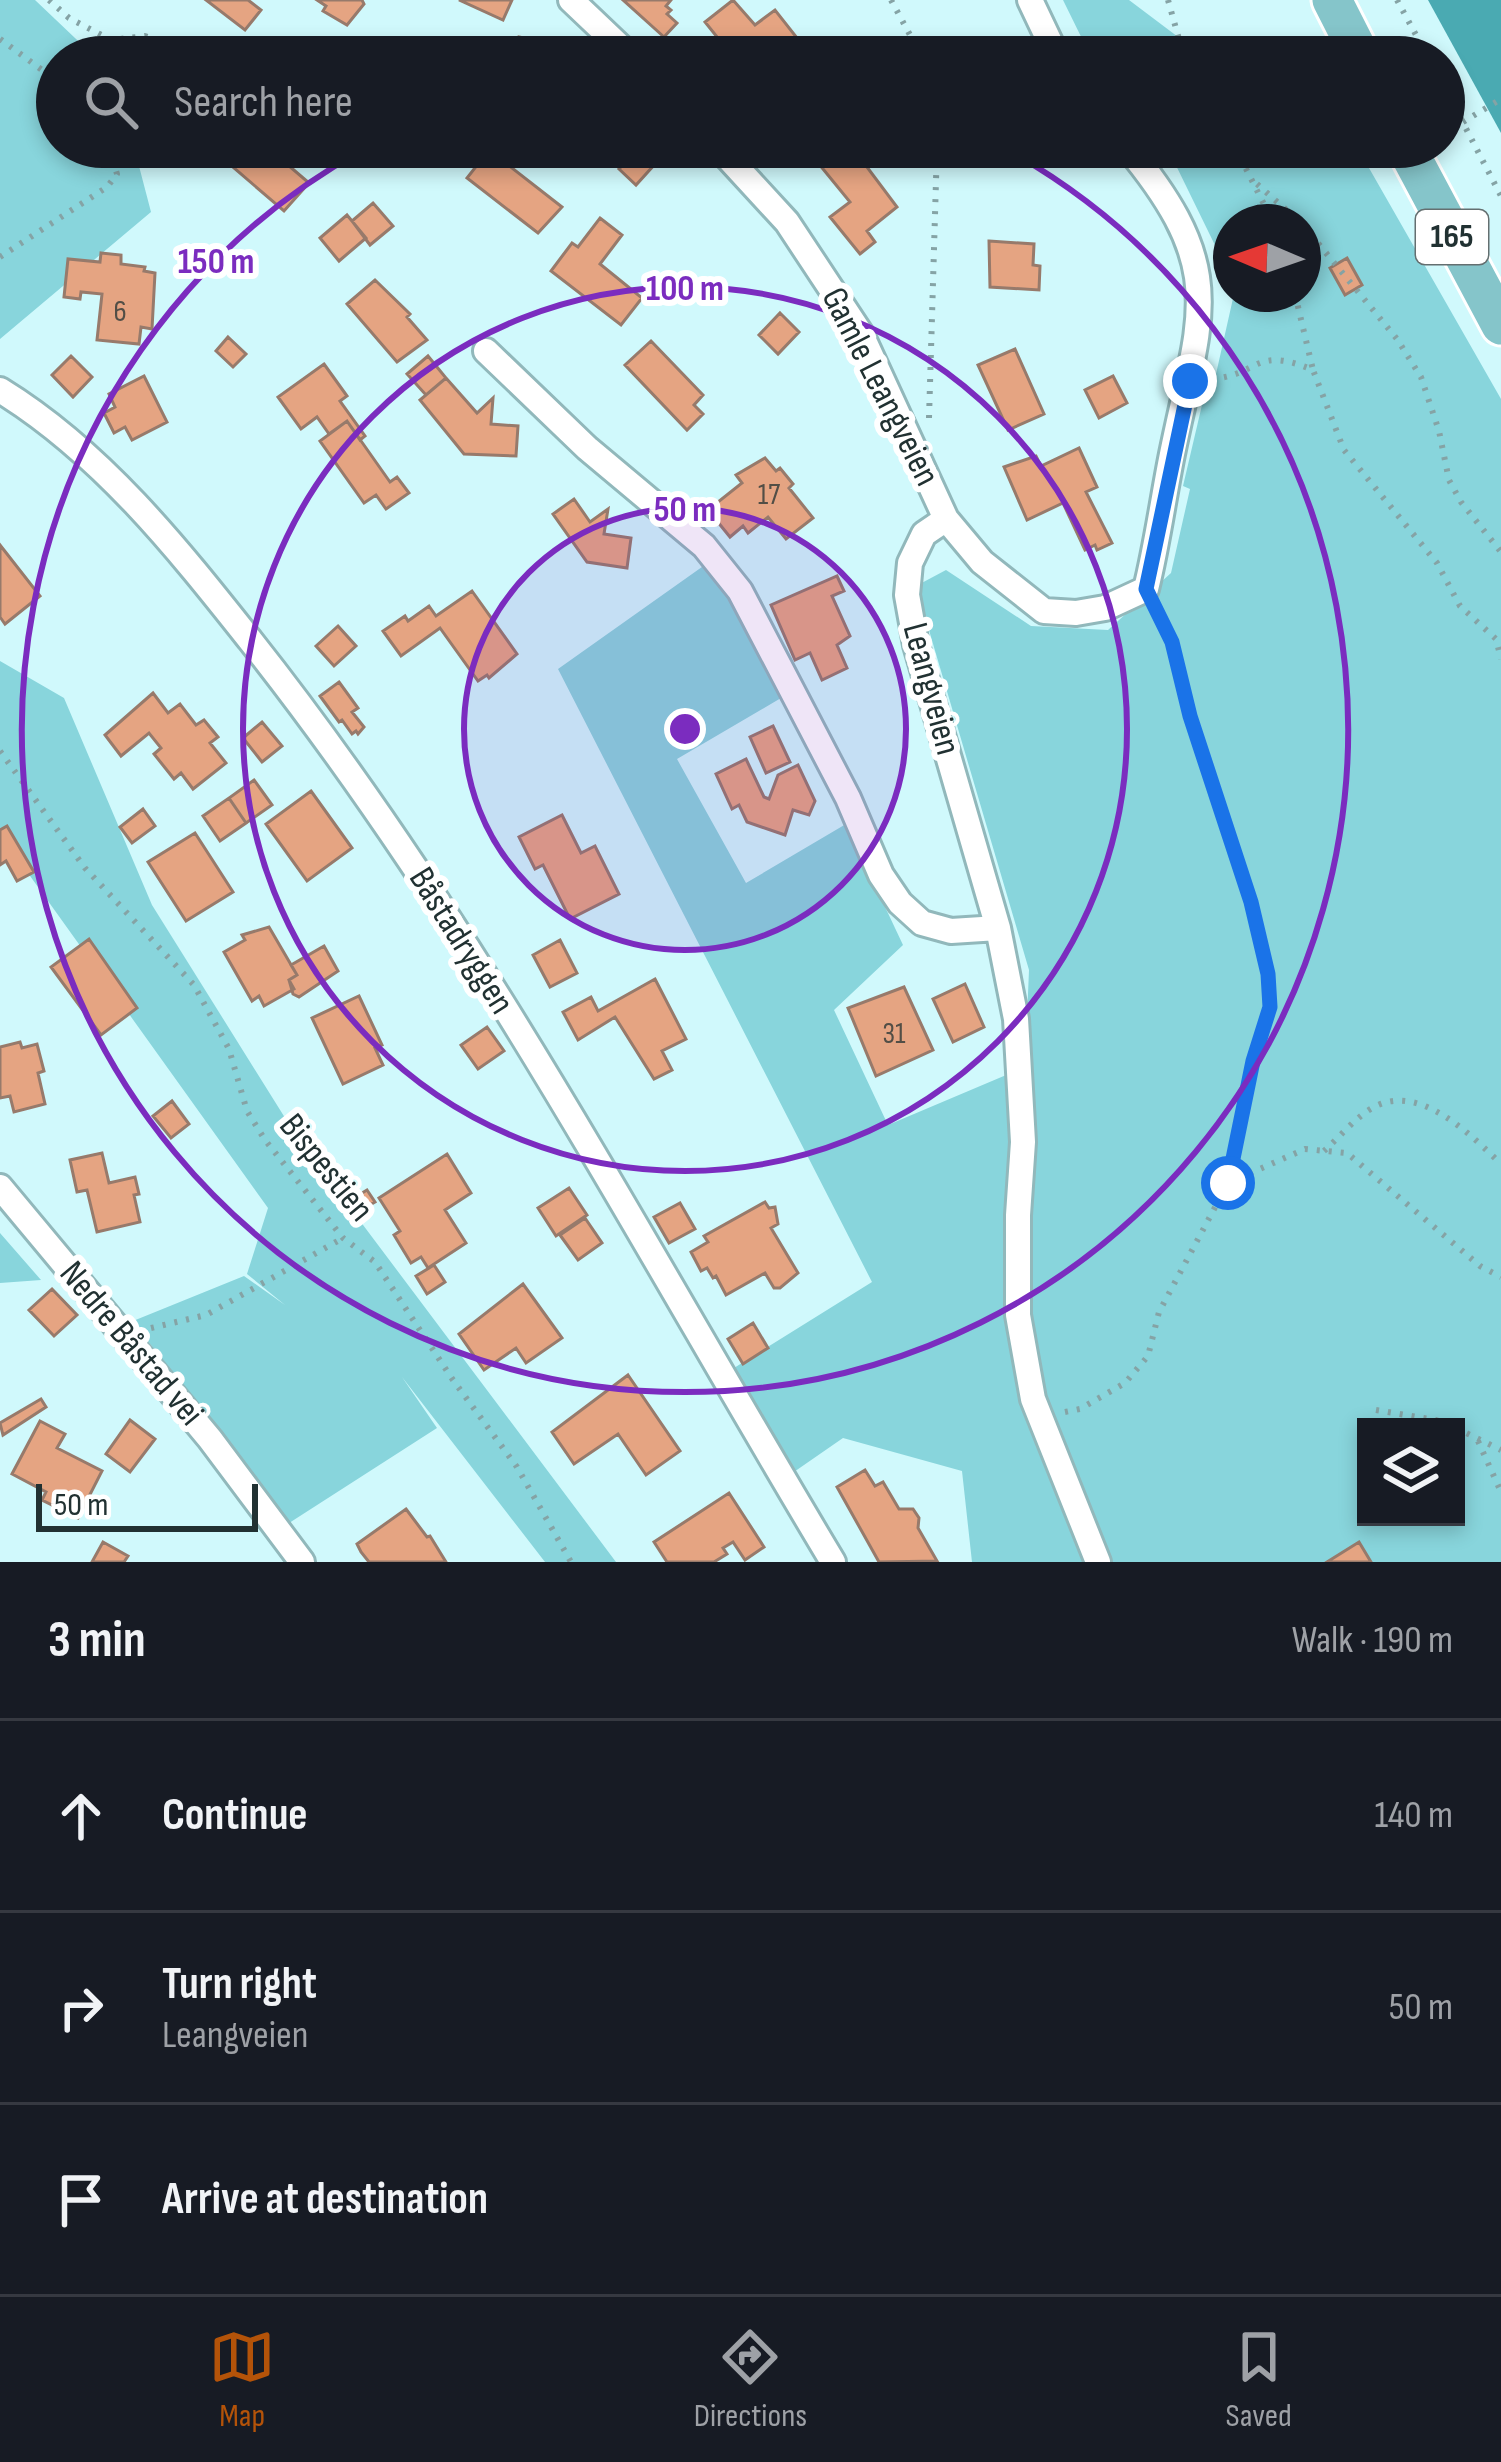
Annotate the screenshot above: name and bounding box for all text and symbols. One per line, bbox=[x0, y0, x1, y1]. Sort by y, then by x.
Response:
search box bbox=[36, 36, 1465, 168]
icon: search bbox=[78, 69, 144, 135]
text: Search here bbox=[174, 75, 353, 130]
north arrow bbox=[1213, 204, 1321, 312]
road number: 165 bbox=[1416, 210, 1488, 264]
text: 150 m bbox=[178, 241, 254, 284]
text: 100 m bbox=[646, 268, 724, 311]
street label: Gamle Leangveien bbox=[812, 281, 948, 493]
house number: 6 bbox=[113, 294, 127, 330]
route end bbox=[1163, 354, 1217, 408]
house number: 17 bbox=[758, 477, 780, 513]
text: 50 m bbox=[654, 489, 716, 532]
street label: Leangveien bbox=[893, 618, 969, 760]
centre of rings bbox=[664, 708, 706, 750]
street label: Båstadryggen bbox=[399, 860, 523, 1022]
house number: 31 bbox=[882, 1016, 906, 1052]
street label: Bispestien bbox=[270, 1106, 382, 1230]
route start bbox=[1201, 1156, 1255, 1210]
street label: Nedre Båstad vei bbox=[50, 1253, 212, 1435]
map controls bbox=[1357, 1418, 1465, 1526]
button: layers bbox=[1357, 1418, 1465, 1526]
scale bar bbox=[36, 1478, 258, 1531]
text: 50 m bbox=[54, 1485, 108, 1525]
text: 3 min bbox=[48, 1610, 146, 1671]
text: Walk · 190 m bbox=[1292, 1617, 1453, 1664]
icon: ahead bbox=[48, 1783, 114, 1849]
text: Continue bbox=[162, 1788, 308, 1843]
text: 140 m bbox=[1374, 1792, 1453, 1839]
text: Turn right bbox=[162, 1957, 317, 2012]
icon: right bbox=[48, 1975, 114, 2041]
text: 50 m bbox=[1389, 1984, 1453, 2031]
text: Leangveien bbox=[162, 2012, 308, 2059]
icon: arrive bbox=[48, 2167, 114, 2233]
text: Arrive at destination bbox=[162, 2172, 488, 2227]
tab: Map bbox=[209, 2324, 275, 2436]
tab: Directions bbox=[694, 2324, 807, 2436]
tab: Saved bbox=[1226, 2324, 1292, 2436]

